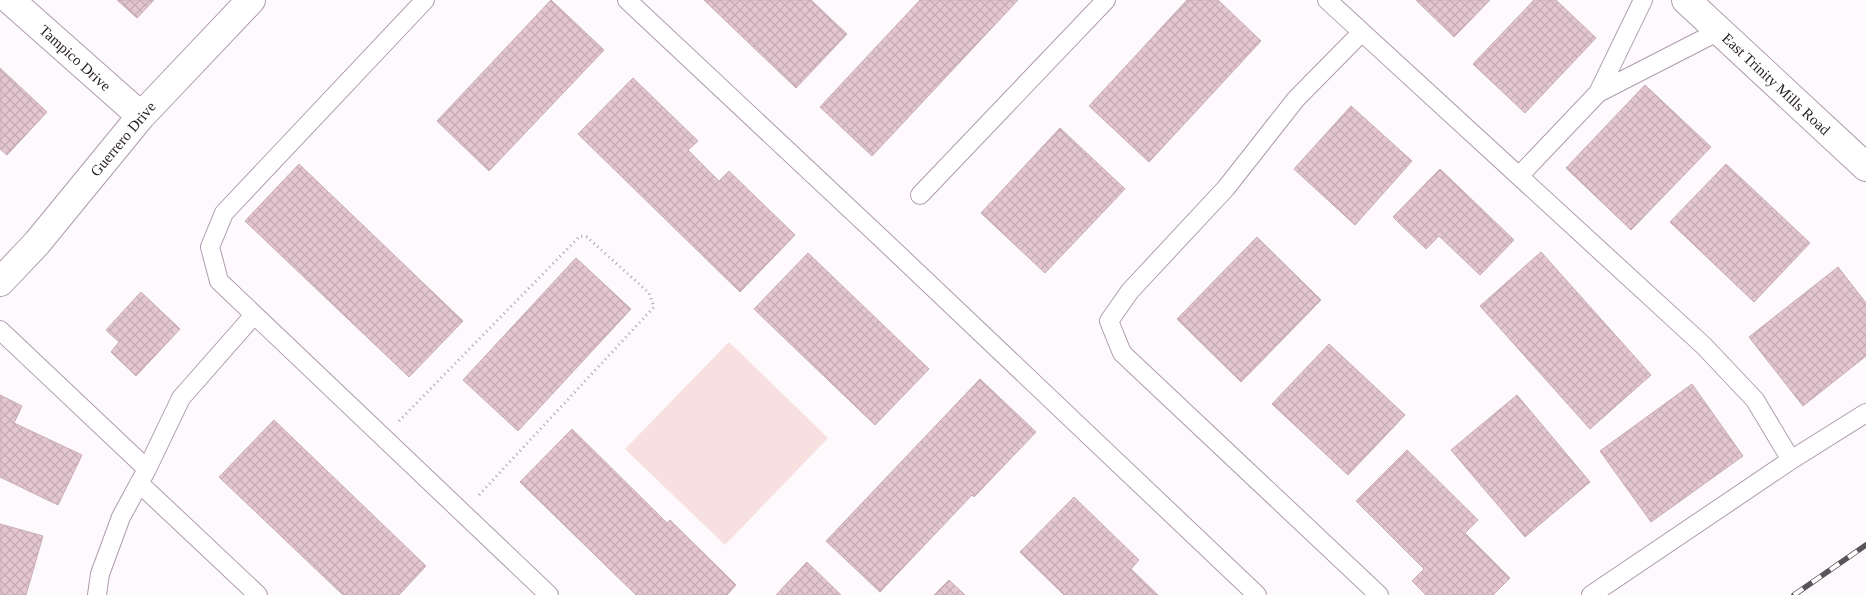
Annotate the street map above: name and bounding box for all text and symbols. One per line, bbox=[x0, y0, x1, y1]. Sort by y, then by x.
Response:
street label: Tampico Drive bbox=[36, 22, 114, 94]
street label: East Trinity Mills Road bbox=[1719, 30, 1833, 138]
street label: Guerrero Drive bbox=[87, 98, 159, 179]

